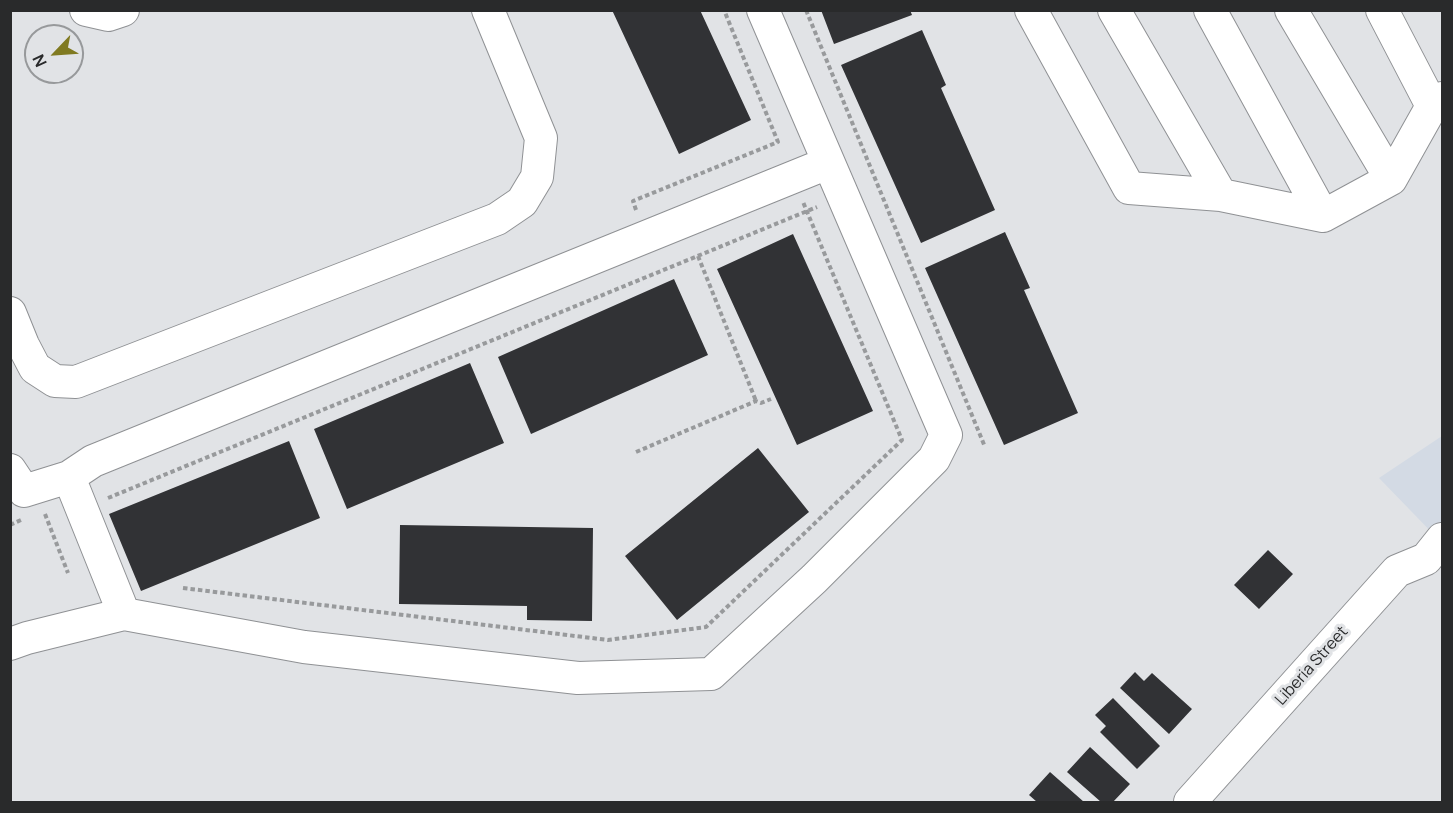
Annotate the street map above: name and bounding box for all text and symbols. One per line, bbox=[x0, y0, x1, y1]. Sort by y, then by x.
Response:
north arrow bbox=[24, 24, 84, 84]
text: N bbox=[27, 51, 52, 71]
street label: Liberia Street bbox=[1272, 623, 1352, 709]

